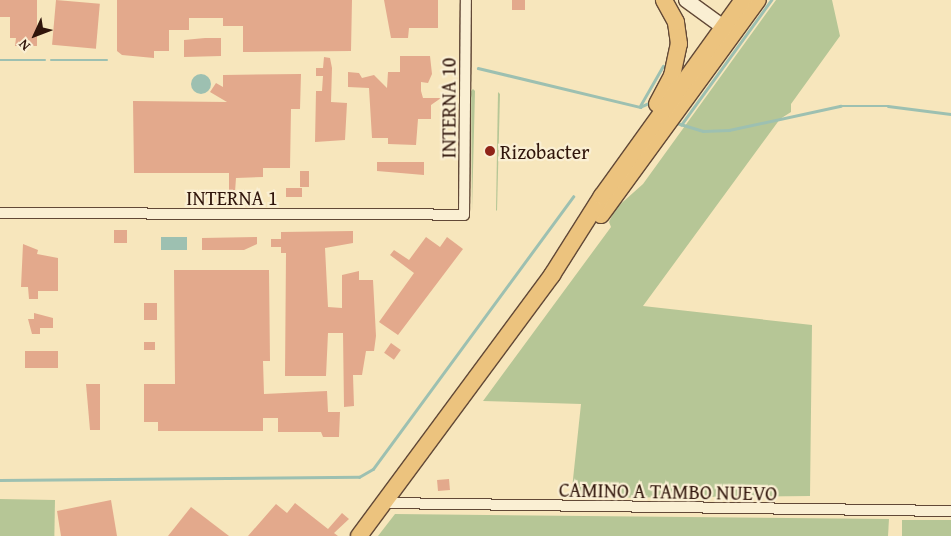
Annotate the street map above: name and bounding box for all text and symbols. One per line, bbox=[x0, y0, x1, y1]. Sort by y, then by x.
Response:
north arrow bbox=[10, 10, 60, 60]
text: N bbox=[14, 35, 35, 55]
street label: INTERNA 10 bbox=[436, 58, 460, 158]
place label: Rizobacter bbox=[500, 139, 589, 163]
marker: Rizobacter bbox=[484, 145, 496, 157]
street label: INTERNA 1 bbox=[186, 185, 278, 209]
street label: CAMINO A TAMBO NUEVO bbox=[559, 477, 777, 505]

